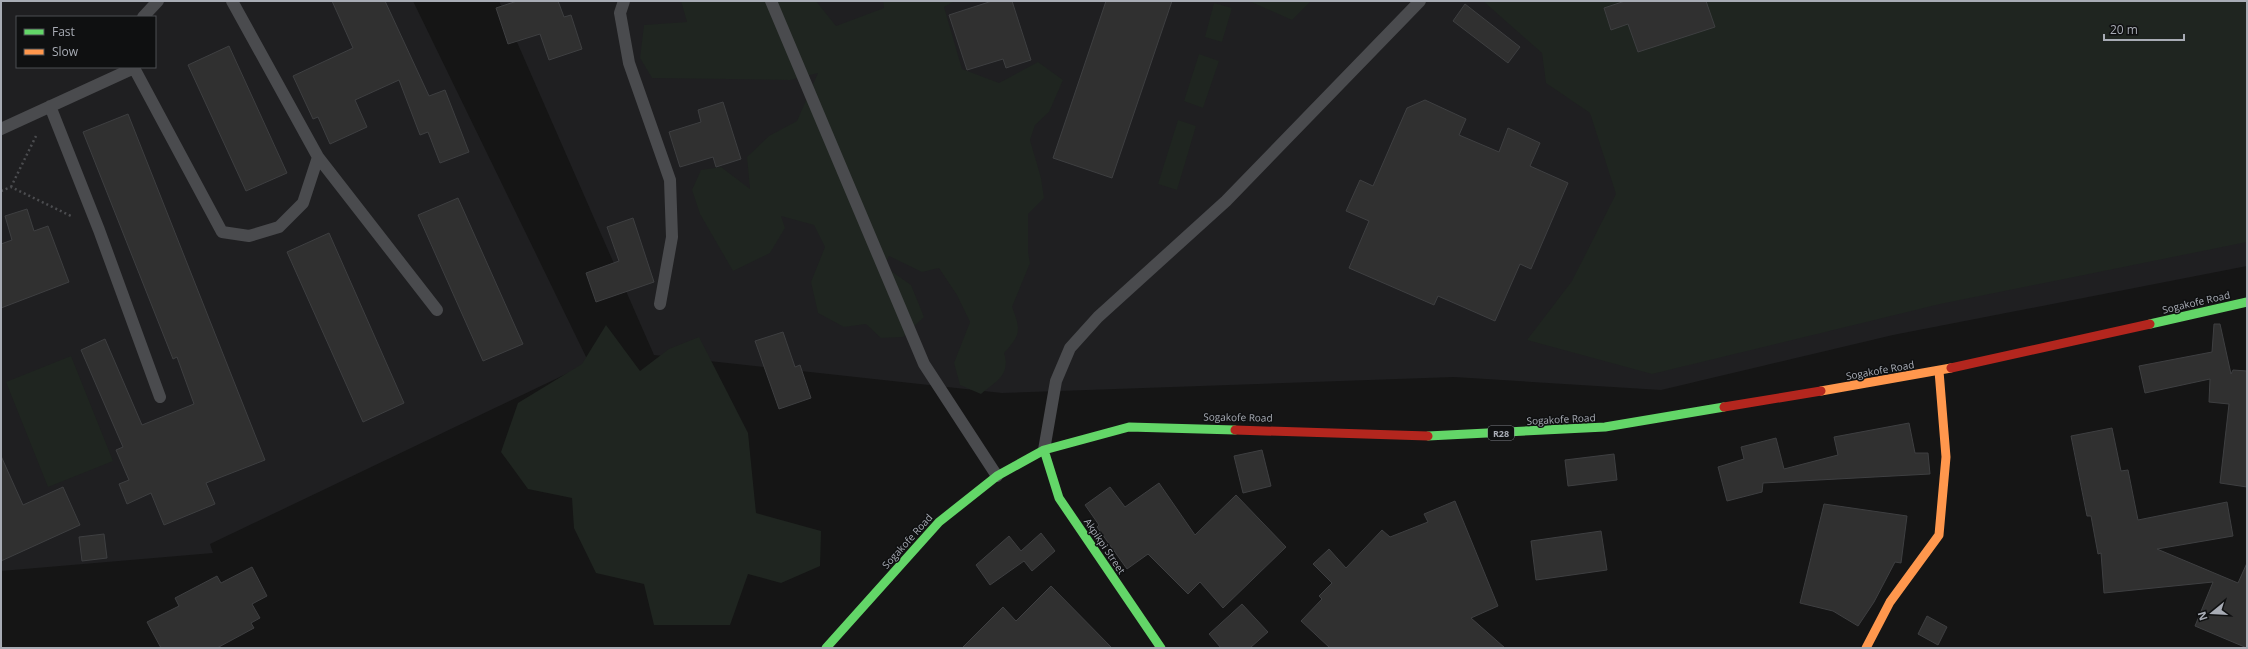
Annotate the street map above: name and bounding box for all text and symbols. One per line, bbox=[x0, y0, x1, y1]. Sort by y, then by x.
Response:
legend bbox=[16, 16, 156, 68]
scale bar bbox=[2104, 16, 2184, 42]
text: 20 m bbox=[2110, 21, 2138, 38]
text: Fast bbox=[52, 23, 75, 40]
text: Slow bbox=[52, 43, 79, 60]
street label: Sogakofe Road bbox=[2161, 287, 2231, 317]
street label: Sogakofe Road bbox=[1845, 357, 1915, 383]
street label: Sogakofe Road bbox=[1203, 409, 1273, 425]
street label: Sogakofe Road bbox=[1526, 410, 1596, 428]
road number: R28 bbox=[1488, 426, 1514, 440]
street label: Sogakofe Road bbox=[879, 511, 935, 571]
street label: Akpikpi Street bbox=[1081, 515, 1129, 577]
north arrow bbox=[2192, 593, 2232, 633]
text: N bbox=[2193, 610, 2211, 623]

